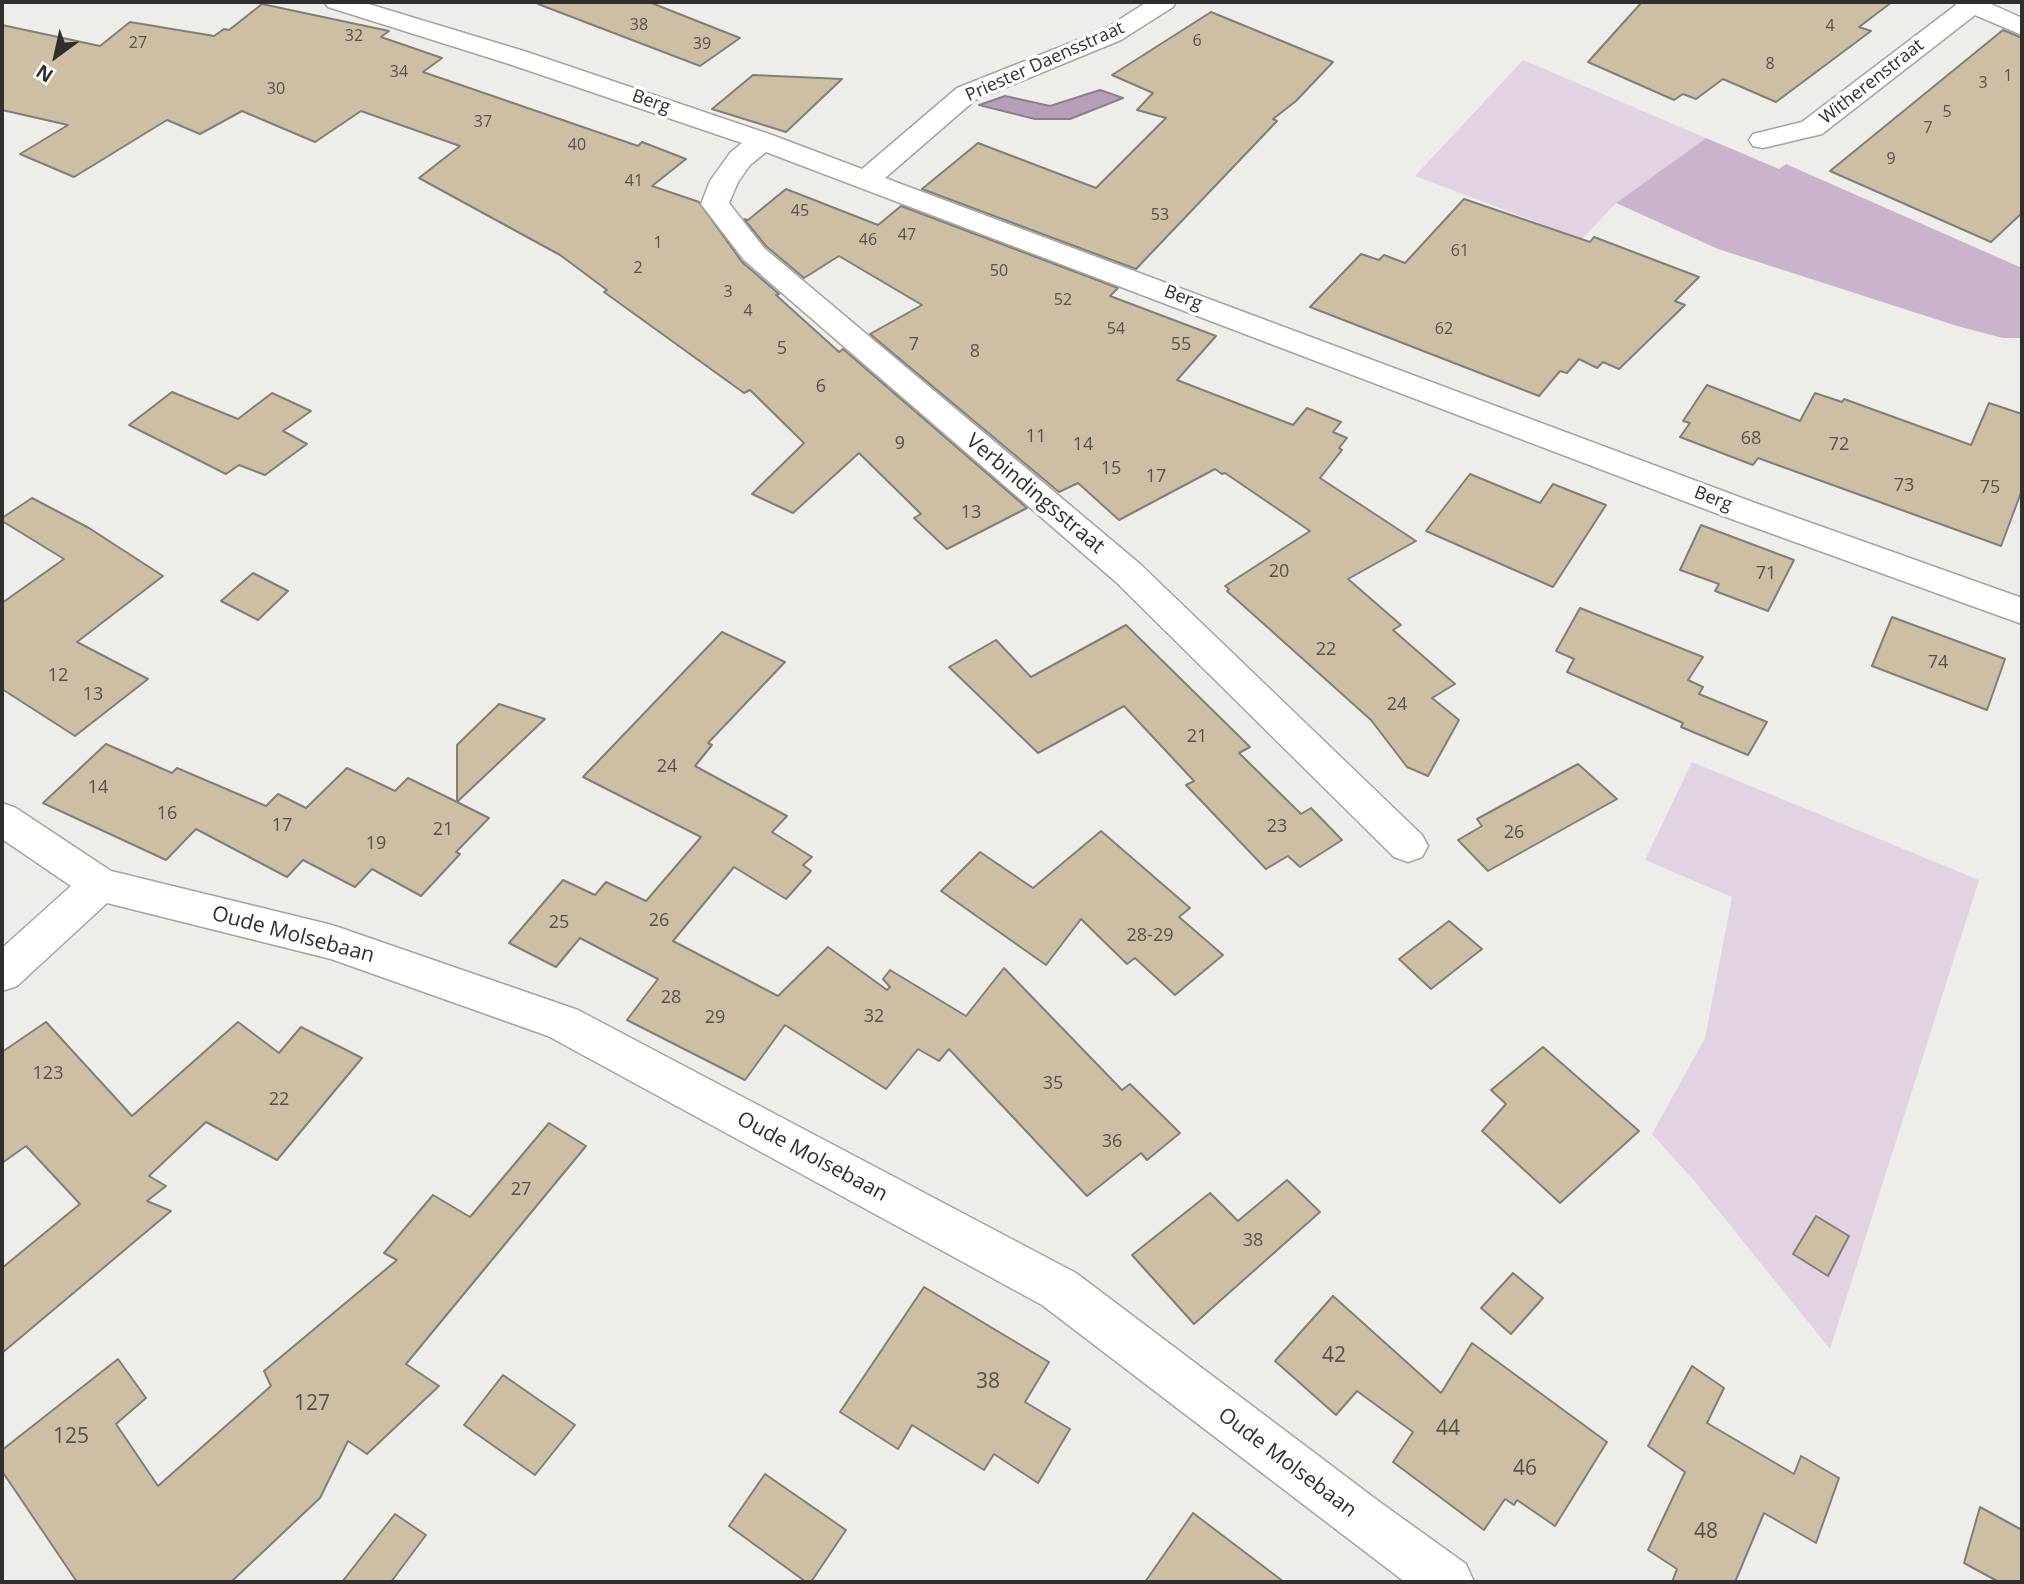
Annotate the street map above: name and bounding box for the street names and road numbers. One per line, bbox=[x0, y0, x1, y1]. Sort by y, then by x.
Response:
street label: Priester Daensstraat bbox=[962, 17, 1128, 107]
street label: Witherenstraat bbox=[1816, 35, 1928, 129]
street label: Berg bbox=[629, 85, 673, 119]
street label: Berg bbox=[1161, 281, 1205, 315]
street label: Verbindingsstraat bbox=[961, 429, 1109, 559]
street label: Berg bbox=[1691, 482, 1735, 516]
street label: Oude Molsebaan bbox=[209, 901, 377, 969]
street label: Oude Molsebaan bbox=[732, 1107, 892, 1207]
street label: Oude Molsebaan bbox=[1213, 1403, 1361, 1523]

